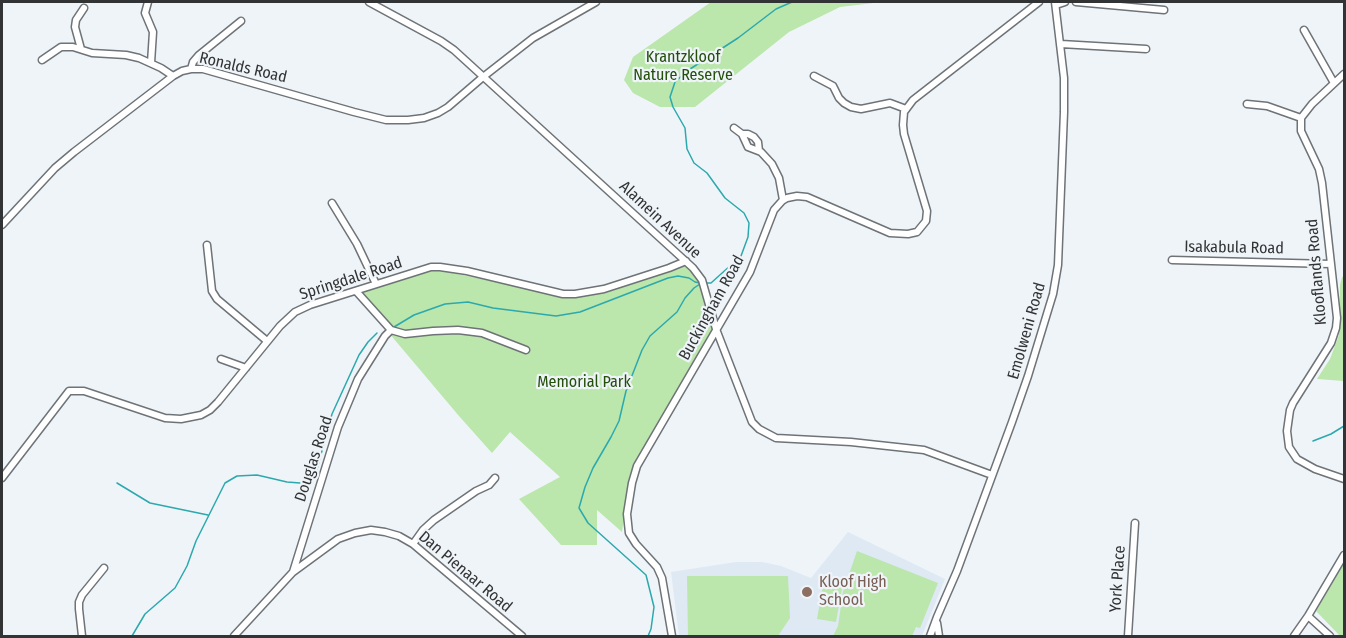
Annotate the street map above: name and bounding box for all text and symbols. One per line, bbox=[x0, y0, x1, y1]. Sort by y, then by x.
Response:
park label: Krantzkloof Nature Reserve bbox=[633, 48, 733, 86]
street label: Ronalds Road bbox=[197, 49, 289, 87]
street label: Alamein Avenue bbox=[615, 177, 705, 263]
street label: Klooflands Road bbox=[1303, 218, 1331, 326]
street label: Isakabula Road bbox=[1184, 238, 1284, 258]
street label: Buckingham Road bbox=[675, 252, 749, 364]
street label: Springdale Road bbox=[297, 253, 405, 305]
street label: Emolweni Road bbox=[1004, 280, 1050, 382]
park label: Memorial Park bbox=[537, 373, 631, 393]
street label: Douglas Road bbox=[291, 414, 337, 504]
street label: Dan Pienaar Road bbox=[414, 527, 516, 617]
street label: York Place bbox=[1106, 545, 1130, 613]
place label: Kloof High School bbox=[819, 573, 887, 611]
marker: Kloof High School bbox=[800, 585, 814, 599]

